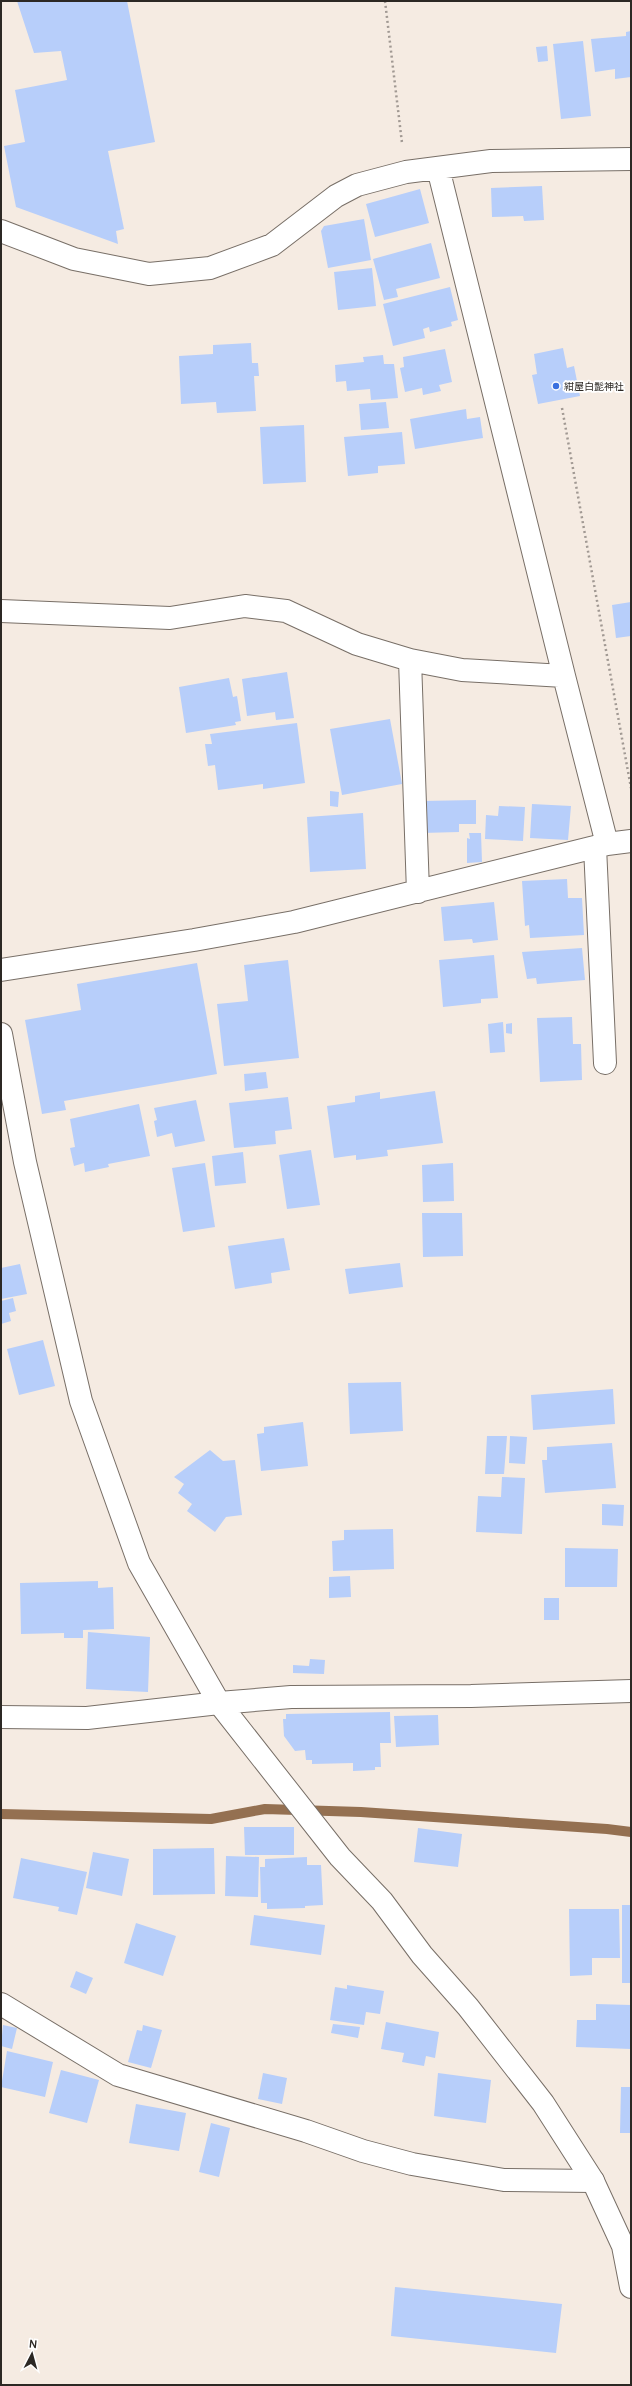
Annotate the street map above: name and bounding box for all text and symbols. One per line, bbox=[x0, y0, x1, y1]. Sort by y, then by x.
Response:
place label: 紺屋白髭神社 bbox=[564, 379, 624, 393]
marker: 紺屋白髭神社 bbox=[551, 381, 561, 391]
north arrow bbox=[12, 2334, 52, 2374]
text: N bbox=[28, 2336, 38, 2351]

